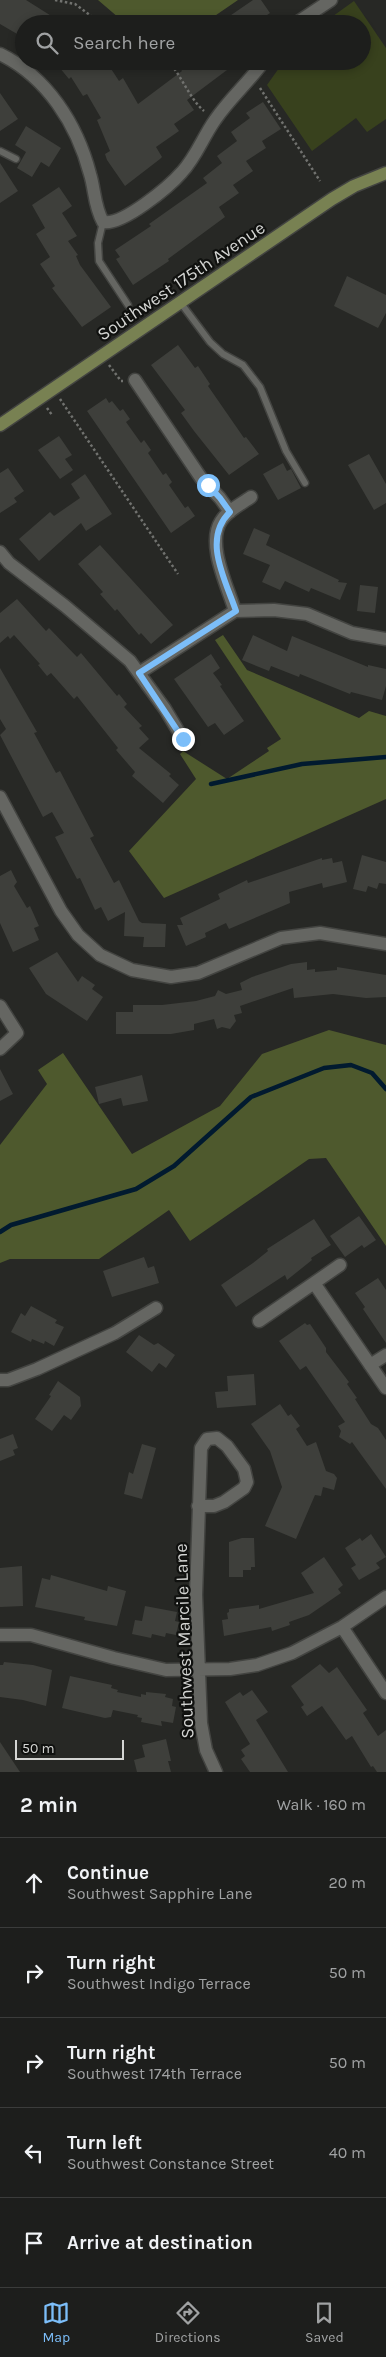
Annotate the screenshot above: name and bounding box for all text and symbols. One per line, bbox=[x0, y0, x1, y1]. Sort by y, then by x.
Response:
search box bbox=[15, 15, 371, 70]
icon: search bbox=[33, 29, 61, 57]
text: Search here bbox=[73, 32, 175, 54]
street label: Southwest 175th Avenue bbox=[93, 217, 269, 345]
route start bbox=[197, 474, 220, 497]
route end bbox=[172, 728, 195, 751]
street label: Southwest Marcile Lane bbox=[170, 1543, 198, 1739]
scale bar bbox=[15, 1737, 124, 1760]
text: 50 m bbox=[22, 1740, 55, 1757]
text: 2 min bbox=[20, 1793, 78, 1817]
text: Walk · 160 m bbox=[277, 1795, 366, 1814]
text: Continue bbox=[67, 1862, 149, 1884]
icon: ahead bbox=[20, 1869, 48, 1897]
text: 20 m bbox=[328, 1873, 366, 1892]
text: Southwest Sapphire Lane bbox=[67, 1884, 252, 1903]
text: Turn right bbox=[67, 1952, 156, 1974]
icon: right bbox=[20, 1959, 48, 1987]
text: 50 m bbox=[329, 1963, 366, 1982]
text: Southwest Indigo Terrace bbox=[67, 1974, 251, 1993]
text: Turn right bbox=[67, 2042, 156, 2064]
icon: right bbox=[20, 2049, 48, 2077]
text: 50 m bbox=[329, 2053, 366, 2072]
text: Southwest 174th Terrace bbox=[67, 2064, 242, 2083]
text: Turn left bbox=[67, 2132, 142, 2154]
icon: left bbox=[20, 2139, 48, 2167]
text: 40 m bbox=[329, 2143, 366, 2162]
text: Southwest Constance Street bbox=[67, 2154, 274, 2173]
icon: arrive bbox=[20, 2229, 48, 2257]
text: Arrive at destination bbox=[67, 2232, 253, 2254]
tab: Map bbox=[42, 2299, 70, 2346]
tab: Directions bbox=[155, 2299, 221, 2346]
tab: Saved bbox=[305, 2299, 344, 2346]

